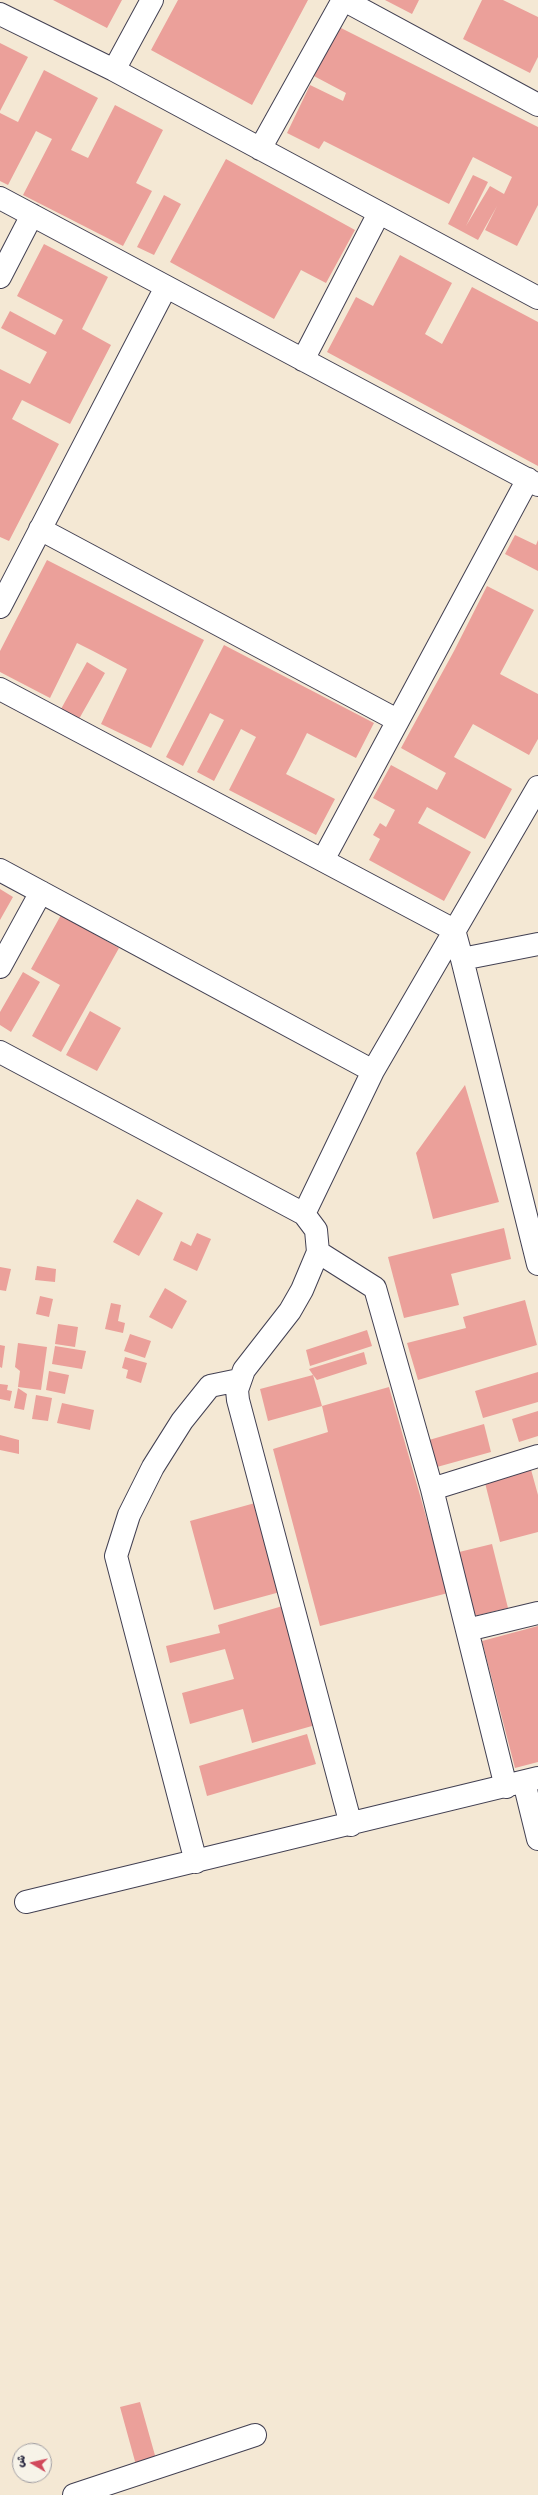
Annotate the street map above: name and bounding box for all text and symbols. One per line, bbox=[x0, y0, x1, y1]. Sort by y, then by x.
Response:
north arrow bbox=[12, 2443, 52, 2483]
text: ش bbox=[12, 2454, 29, 2468]

